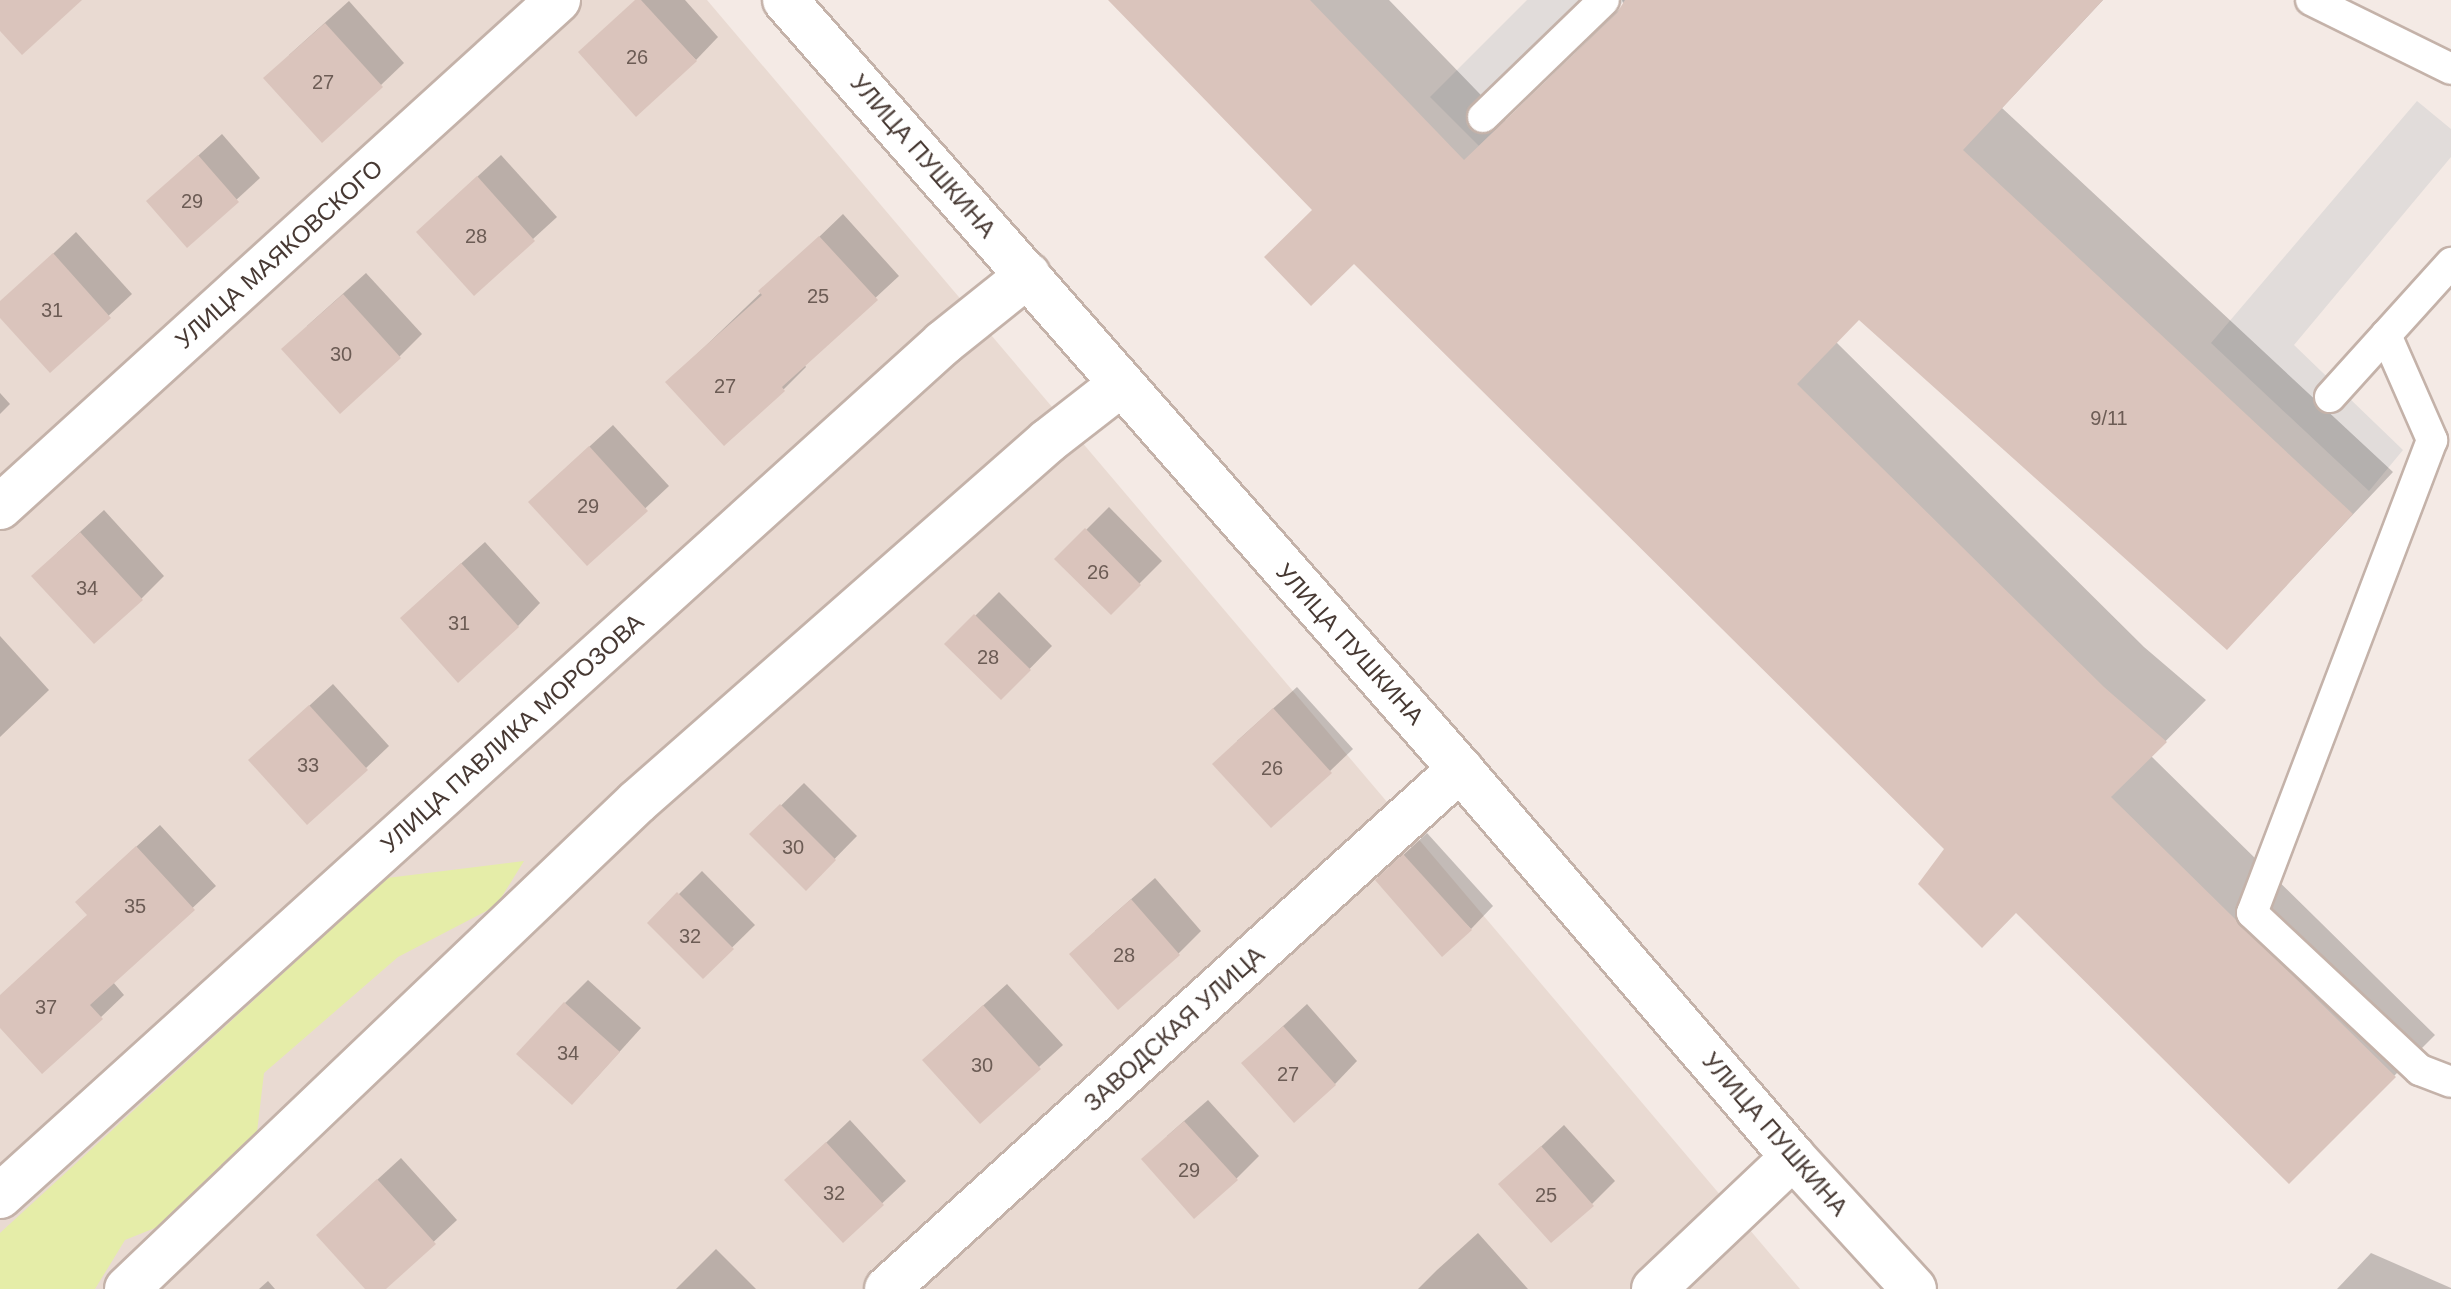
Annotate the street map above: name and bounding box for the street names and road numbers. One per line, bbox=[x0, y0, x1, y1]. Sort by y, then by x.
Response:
street label: УЛИЦА ПУШКИНА bbox=[844, 68, 1002, 244]
street label: УЛИЦА МАЯКОВСКОГО bbox=[169, 153, 389, 355]
street label: УЛИЦА ПУШКИНА bbox=[1270, 557, 1430, 731]
street label: УЛИЦА ПАВЛИКА МОРОЗОВА bbox=[375, 607, 649, 859]
street label: ЗАВОДСКАЯ УЛИЦА bbox=[1078, 940, 1270, 1118]
street label: УЛИЦА ПУШКИНА bbox=[1696, 1046, 1854, 1222]

